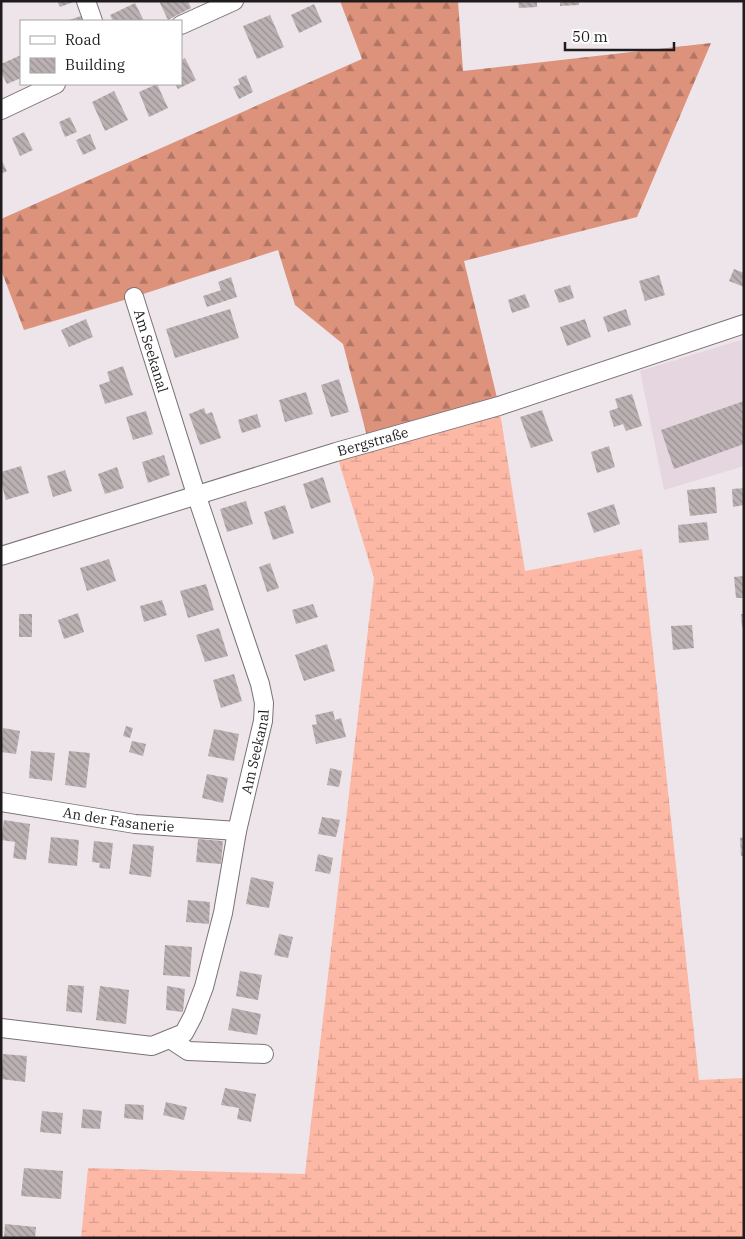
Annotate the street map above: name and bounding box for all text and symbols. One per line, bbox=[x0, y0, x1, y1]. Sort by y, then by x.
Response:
legend bbox=[20, 20, 182, 85]
scale bar bbox=[565, 20, 674, 52]
text: 50 m bbox=[572, 27, 608, 46]
text: Road bbox=[65, 30, 101, 49]
text: Building bbox=[65, 55, 125, 74]
street label: Am Seekanal bbox=[130, 307, 172, 395]
street label: Bergstraße bbox=[335, 423, 410, 460]
street label: Am Seekanal bbox=[237, 709, 273, 796]
street label: An der Fasanerie bbox=[62, 803, 175, 836]

